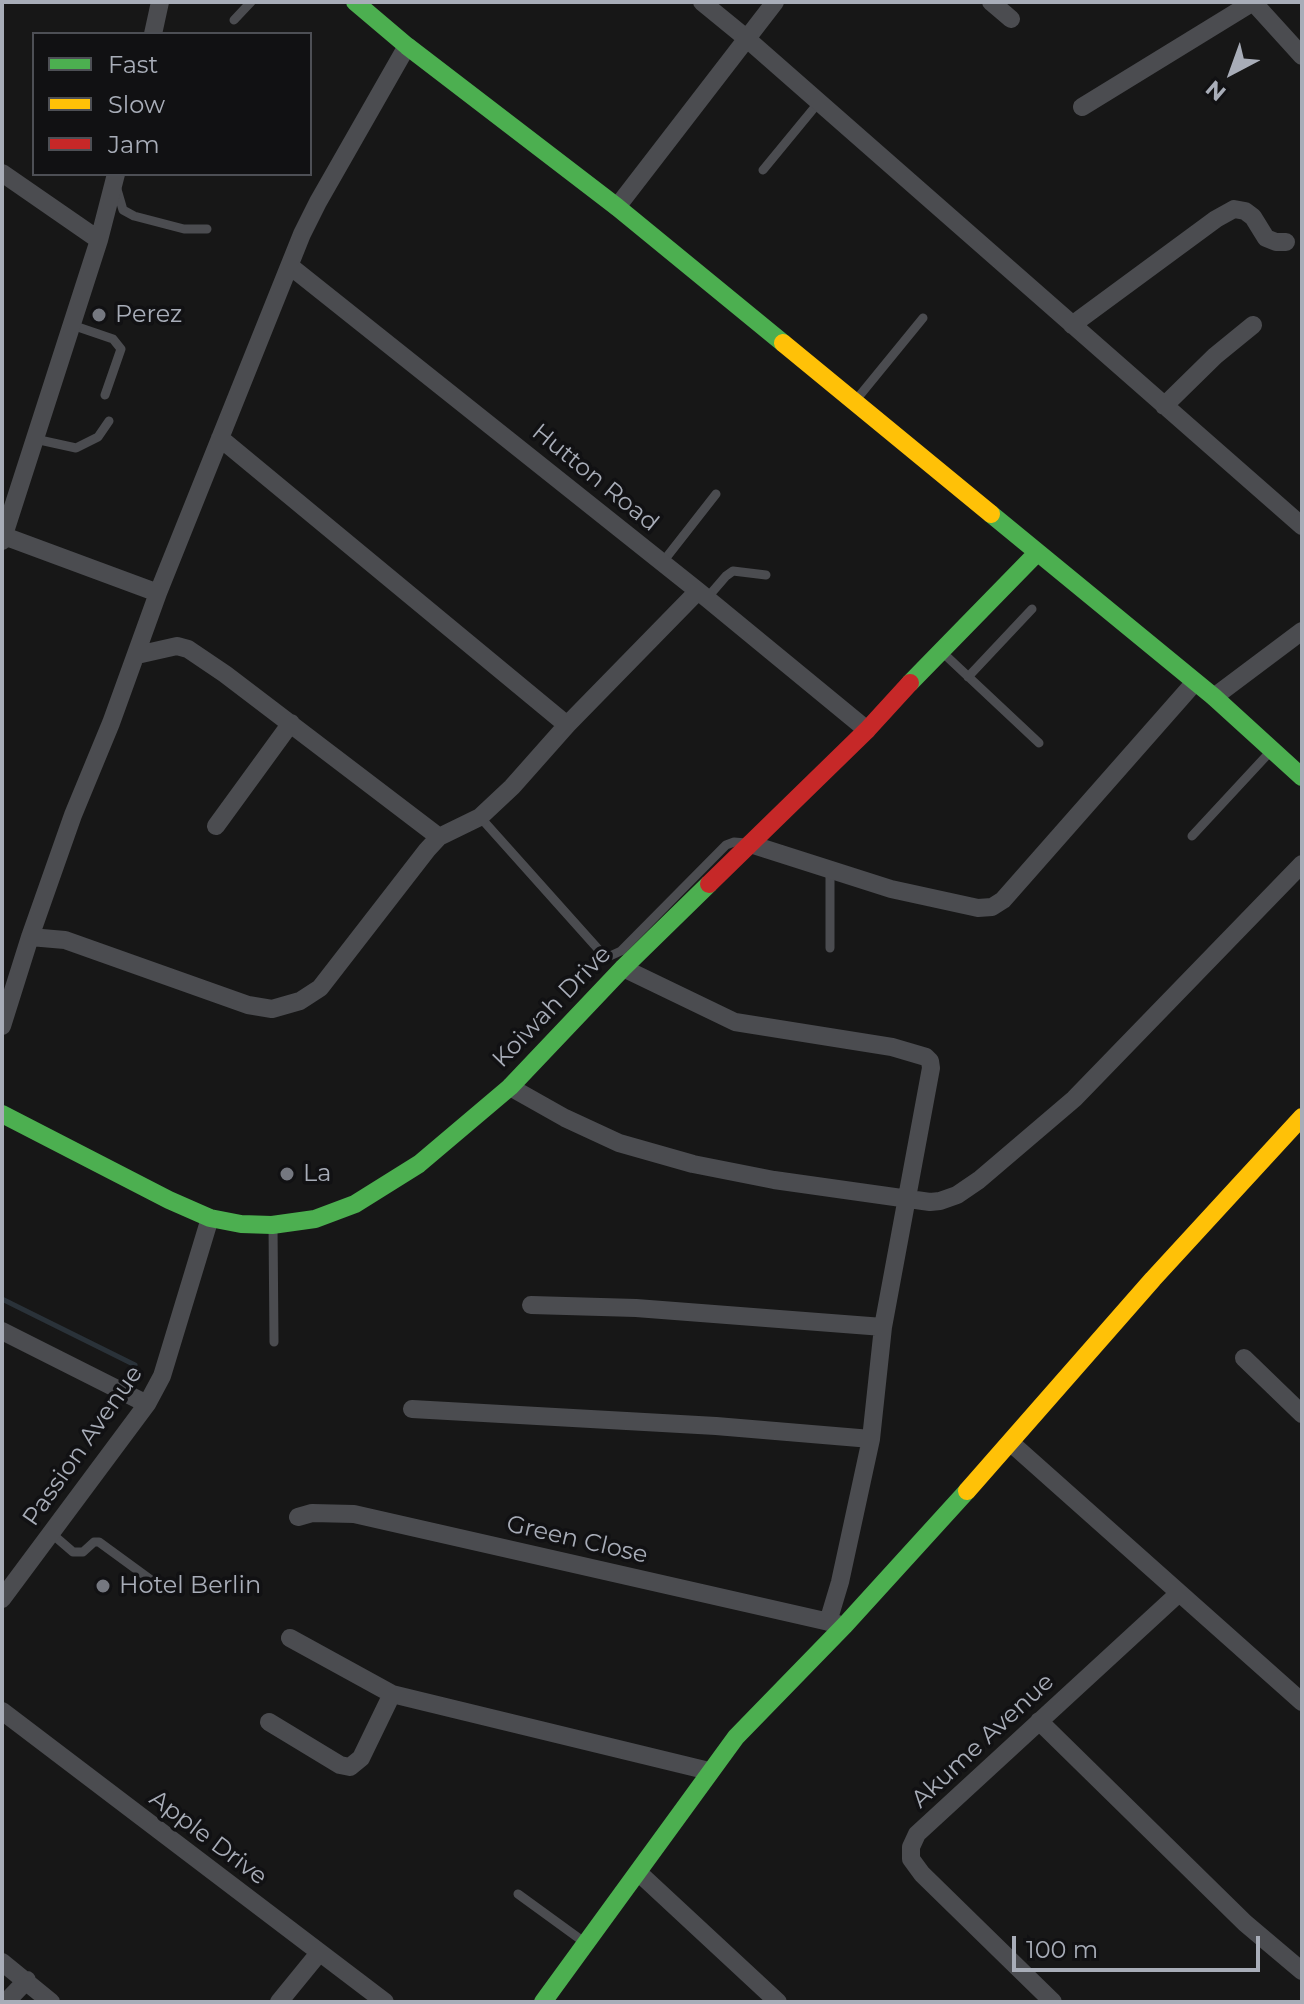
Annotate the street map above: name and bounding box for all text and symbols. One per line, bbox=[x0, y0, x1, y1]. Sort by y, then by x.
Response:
legend bbox=[32, 32, 312, 176]
north arrow bbox=[1192, 32, 1272, 112]
text: Fast bbox=[108, 50, 158, 79]
text: N bbox=[1200, 74, 1231, 107]
text: Slow bbox=[108, 90, 165, 119]
text: Jam bbox=[108, 130, 160, 159]
place label: Perez bbox=[115, 301, 182, 329]
marker: Perez bbox=[90, 306, 108, 324]
street label: Hutton Road bbox=[526, 418, 664, 538]
street label: Koiwah Drive bbox=[487, 940, 617, 1074]
place label: La bbox=[303, 1160, 331, 1188]
marker: La bbox=[278, 1165, 296, 1183]
street label: Passion Avenue bbox=[17, 1360, 149, 1532]
street label: Green Close bbox=[504, 1510, 650, 1570]
place label: Hotel Berlin bbox=[119, 1572, 261, 1600]
marker: Hotel Berlin bbox=[94, 1577, 112, 1595]
street label: Akume Avenue bbox=[906, 1668, 1060, 1814]
street label: Apple Drive bbox=[143, 1784, 273, 1892]
scale bar bbox=[1016, 1920, 1264, 1970]
text: 100 m bbox=[1026, 1935, 1098, 1964]

